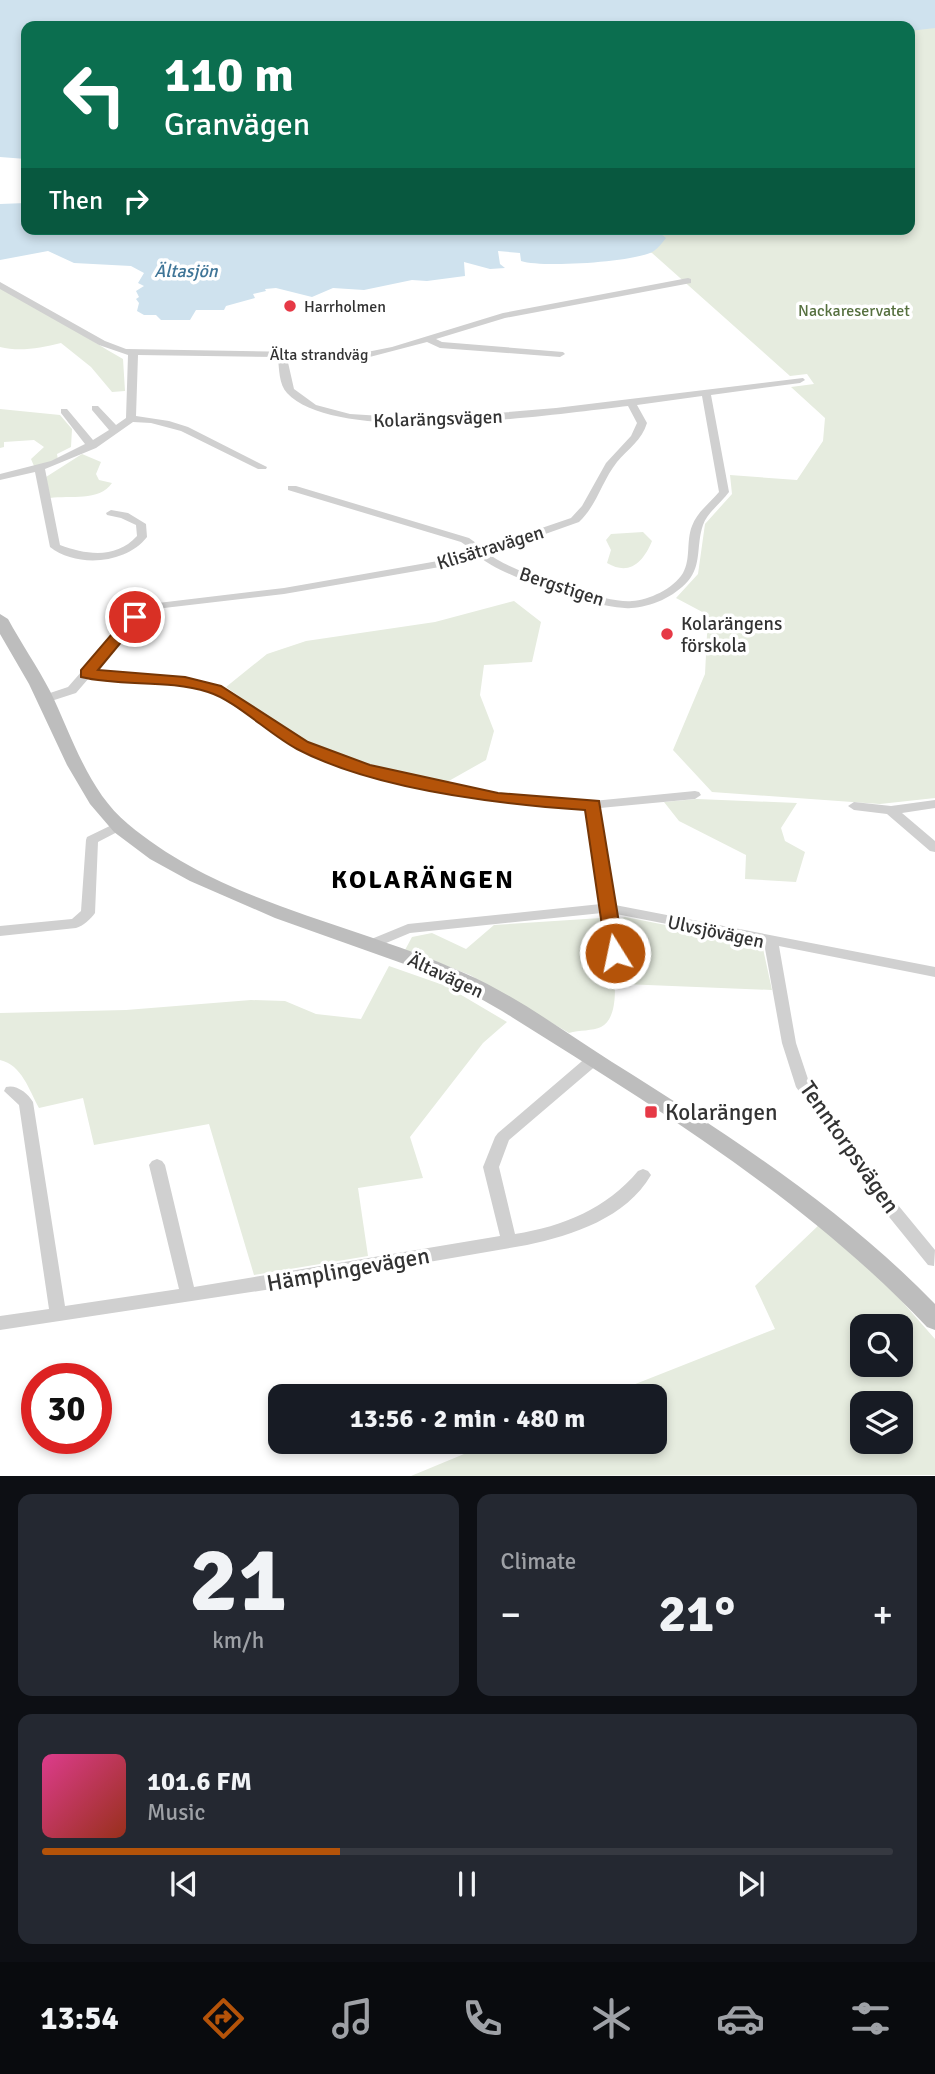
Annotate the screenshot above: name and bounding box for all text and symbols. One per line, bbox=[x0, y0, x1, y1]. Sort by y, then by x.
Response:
text: 110 m bbox=[164, 45, 294, 105]
icon: left bbox=[49, 49, 140, 140]
text: Granvägen bbox=[164, 105, 310, 144]
icon: right bbox=[117, 182, 155, 220]
text: Then bbox=[49, 185, 103, 217]
water label: Ältasjön bbox=[154, 260, 219, 282]
place label: Harrholmen bbox=[304, 297, 386, 317]
marker: Harrholmen bbox=[282, 298, 298, 314]
park label: Nackareservatet bbox=[798, 301, 910, 321]
street label: Älta strandväg bbox=[270, 345, 368, 365]
street label: Kolarängsvägen bbox=[373, 405, 503, 433]
street label: Klisätravägen bbox=[434, 520, 547, 576]
street label: Bergstigen bbox=[516, 562, 607, 612]
pin bbox=[105, 587, 165, 647]
icon: arrive bbox=[116, 598, 154, 636]
place label: Kolarängens förskola bbox=[681, 612, 782, 658]
marker: Kolarängens förskola bbox=[659, 626, 675, 642]
district label: KOLARÄNGEN bbox=[331, 864, 515, 896]
street label: Ulvsjövägen bbox=[665, 910, 766, 954]
position arrow bbox=[578, 916, 652, 990]
street label: Ältavägen bbox=[404, 948, 487, 1004]
street label: Tenntorpsvägen bbox=[793, 1076, 906, 1219]
place label: Kolarängen bbox=[665, 1098, 777, 1127]
marker: Kolarängen bbox=[643, 1104, 659, 1120]
street label: Hämplingevägen bbox=[264, 1241, 432, 1298]
map controls bbox=[850, 1314, 913, 1454]
button: search bbox=[850, 1314, 913, 1377]
speed limit sign: 30 bbox=[21, 1363, 112, 1454]
button: layers bbox=[850, 1391, 913, 1454]
text: 13:56 · 2 min · 480 m bbox=[350, 1403, 585, 1435]
text: 21 bbox=[189, 1524, 287, 1637]
text: Climate bbox=[501, 1547, 576, 1576]
text: 21° bbox=[658, 1582, 735, 1646]
text: − bbox=[501, 1591, 521, 1638]
text: + bbox=[872, 1591, 893, 1638]
text: km/h bbox=[212, 1626, 264, 1655]
text: 101.6 FM bbox=[147, 1766, 252, 1798]
text: Music bbox=[147, 1798, 205, 1827]
icon: previous bbox=[165, 1865, 203, 1903]
icon: pause bbox=[448, 1865, 486, 1903]
icon: next bbox=[732, 1865, 770, 1903]
icon: directions bbox=[199, 1994, 248, 2043]
icon: music bbox=[328, 1994, 377, 2043]
icon: phone bbox=[458, 1994, 507, 2043]
icon: climate bbox=[587, 1994, 636, 2043]
icon: car bbox=[716, 1994, 765, 2043]
icon: filters bbox=[846, 1994, 895, 2043]
text: 13:54 bbox=[40, 1999, 119, 2038]

